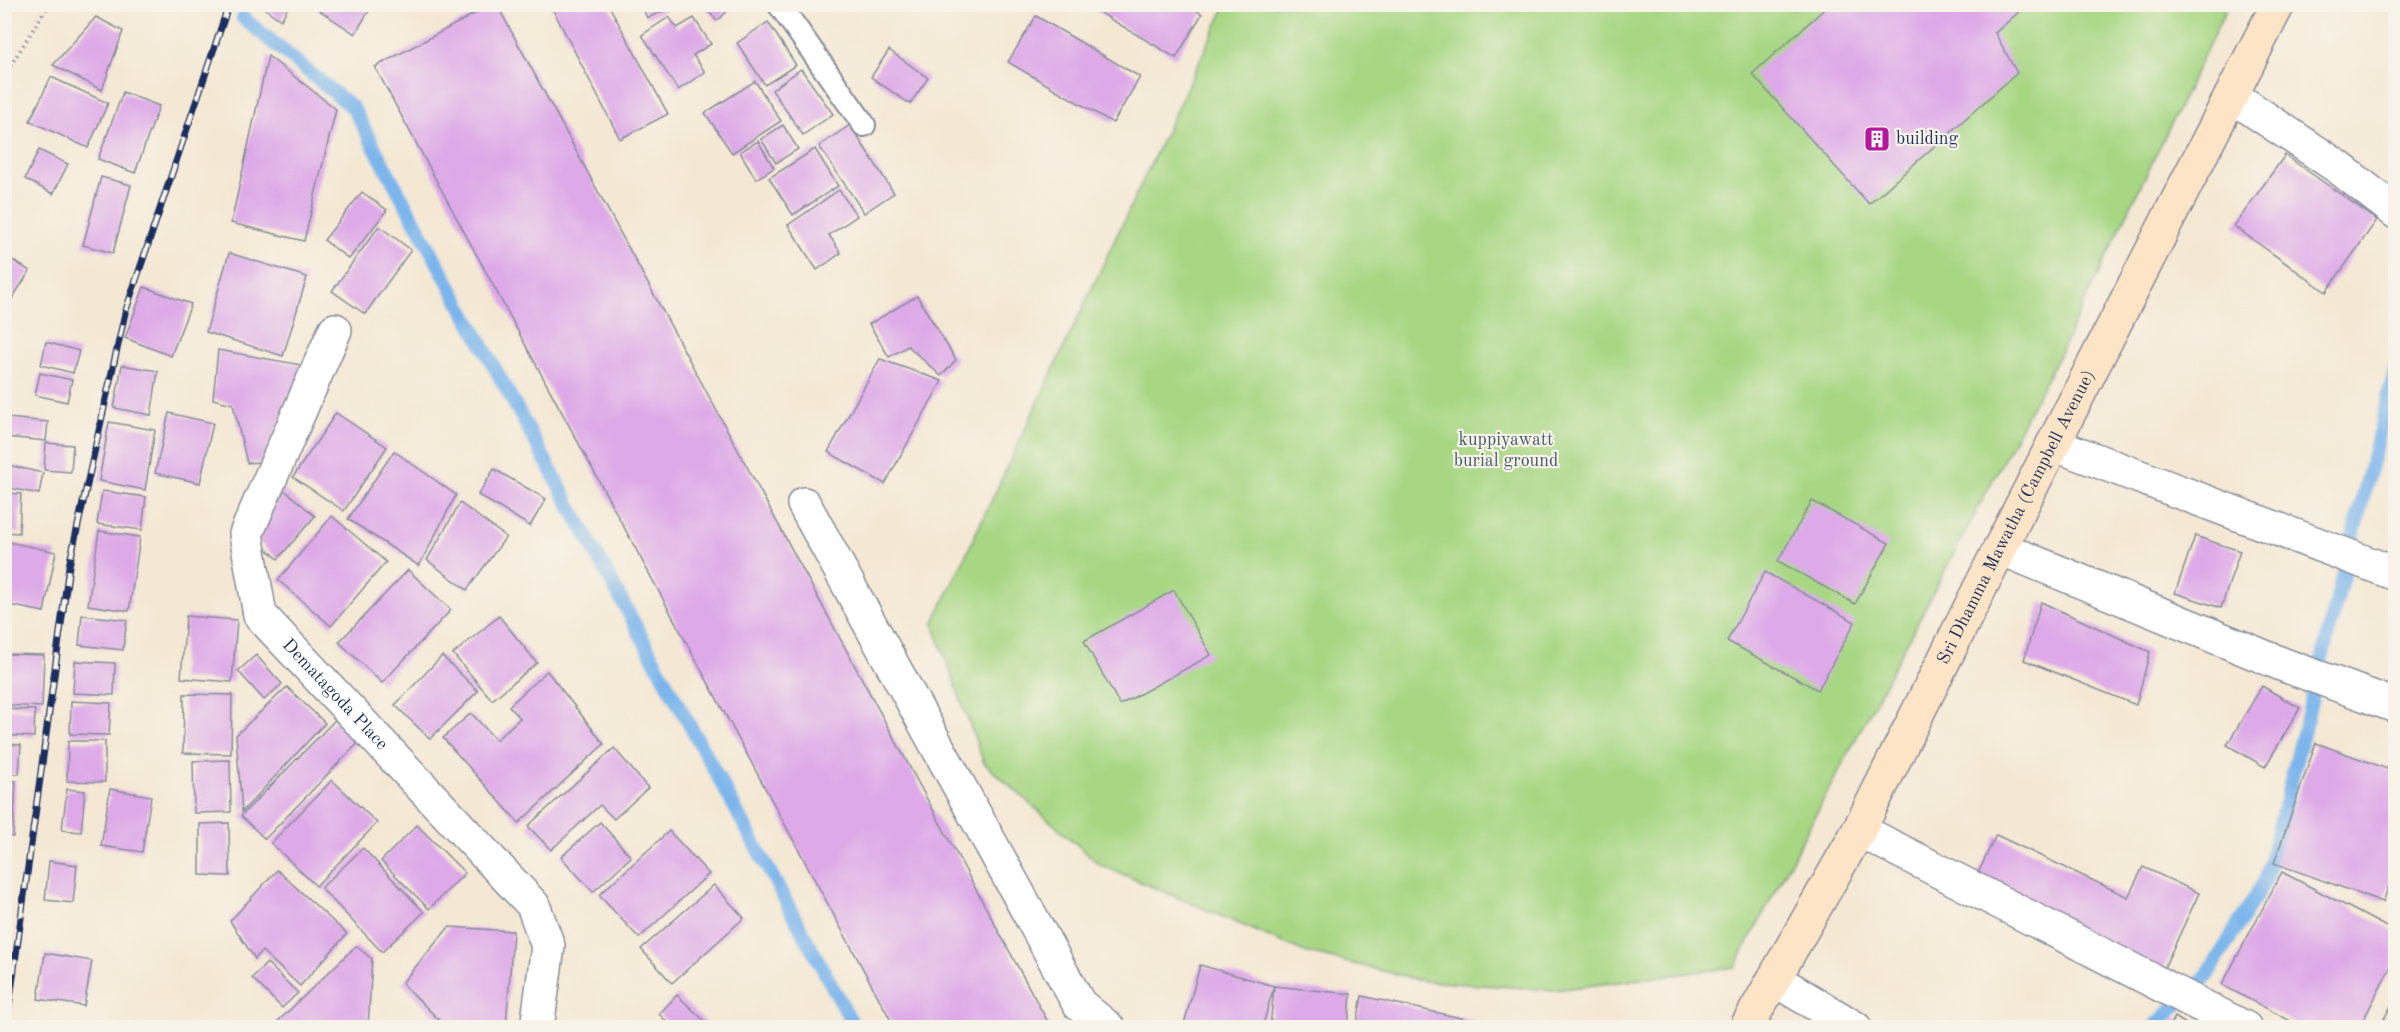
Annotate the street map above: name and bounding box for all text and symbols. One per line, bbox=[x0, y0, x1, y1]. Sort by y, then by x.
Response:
building icon: building bbox=[1862, 124, 1892, 154]
place label: building bbox=[1896, 130, 1959, 148]
street label: Sri Dhamma Mawatha (Campbell Avenue) bbox=[1934, 367, 2098, 667]
park label: kuppiyawatt burial ground bbox=[1454, 431, 1558, 470]
street label: Dematagoda Place bbox=[279, 636, 391, 753]

